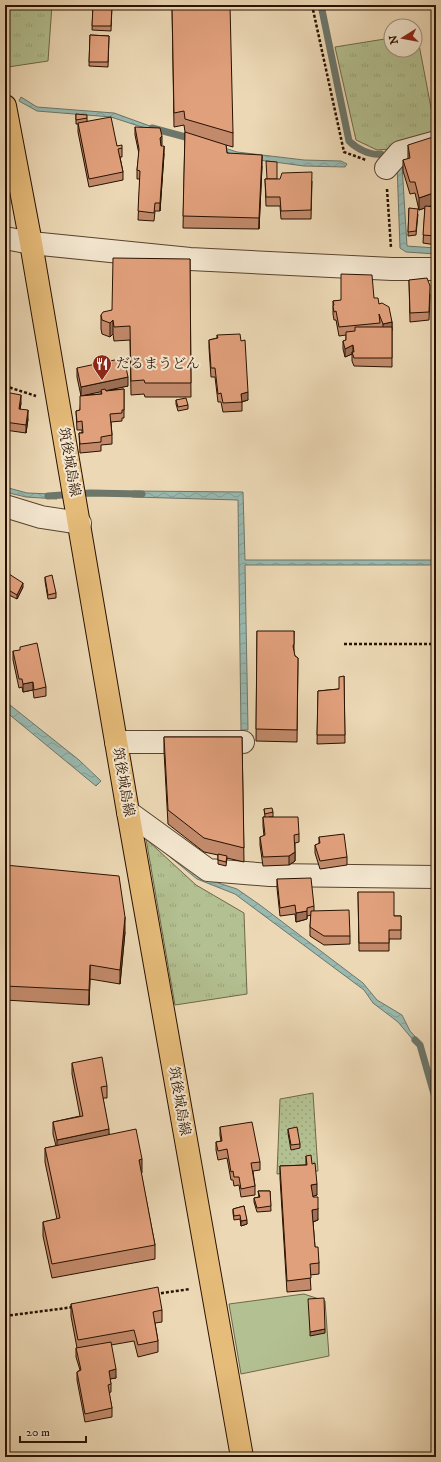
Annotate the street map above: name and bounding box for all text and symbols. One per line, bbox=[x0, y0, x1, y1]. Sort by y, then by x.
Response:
north arrow bbox=[383, 18, 423, 58]
text: N bbox=[386, 34, 402, 45]
restaurant icon: だるまうどん bbox=[91, 353, 113, 381]
place label: だるまうどん bbox=[116, 355, 200, 373]
street label: 筑後城島線 bbox=[54, 426, 84, 498]
street label: 筑後城島線 bbox=[108, 746, 138, 818]
street label: 筑後城島線 bbox=[164, 1065, 194, 1137]
scale bar bbox=[20, 1418, 86, 1444]
text: 20 m bbox=[26, 1425, 50, 1440]

